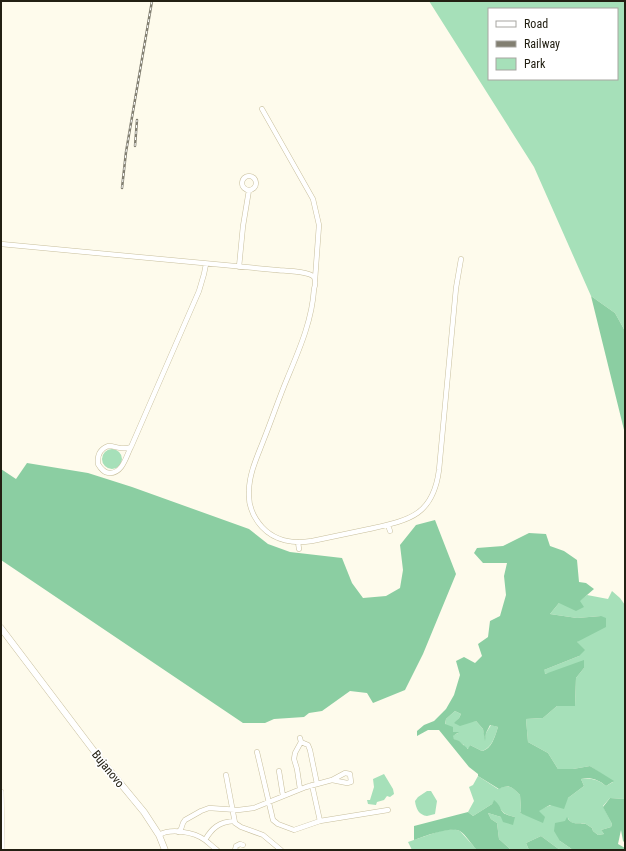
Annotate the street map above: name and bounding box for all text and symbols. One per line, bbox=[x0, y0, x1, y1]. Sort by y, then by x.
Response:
legend bbox=[488, 8, 618, 80]
text: Road bbox=[524, 17, 548, 31]
text: Railway bbox=[524, 37, 560, 51]
text: Park bbox=[524, 57, 546, 71]
street label: Bujanovo bbox=[89, 748, 127, 790]

